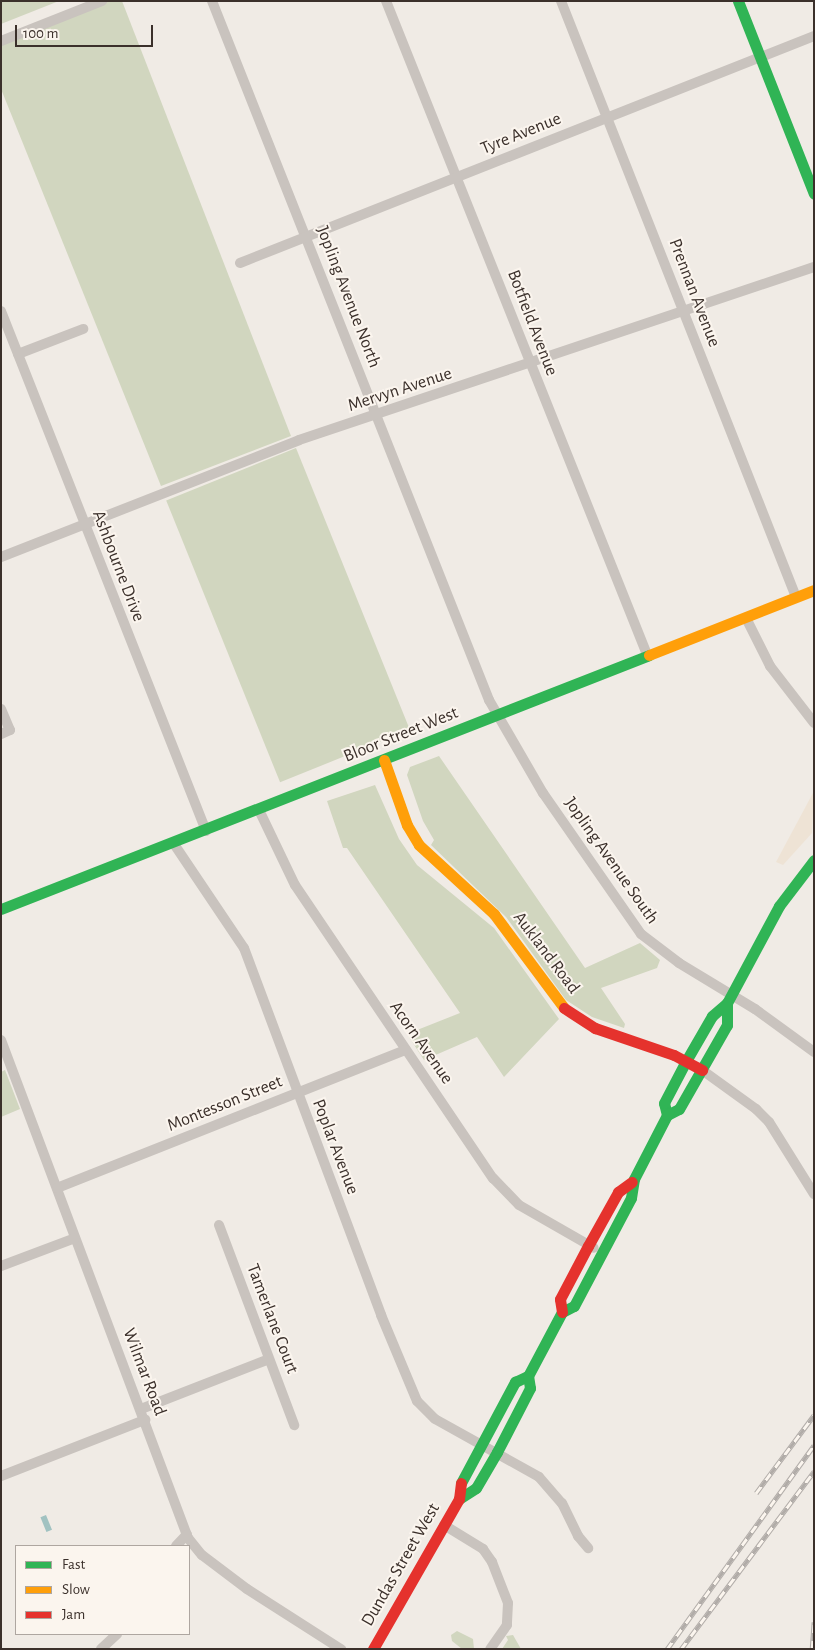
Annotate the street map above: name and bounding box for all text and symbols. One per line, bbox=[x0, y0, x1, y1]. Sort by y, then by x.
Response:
scale bar bbox=[18, 15, 155, 47]
text: 100 m bbox=[23, 26, 58, 41]
street label: Tyre Avenue bbox=[478, 108, 564, 160]
street label: Jopling Avenue North bbox=[311, 223, 385, 371]
street label: Prennan Avenue bbox=[663, 236, 725, 350]
street label: Botfield Avenue bbox=[502, 267, 562, 379]
street label: Mervyn Avenue bbox=[345, 363, 455, 417]
street label: Ashbourne Drive bbox=[87, 507, 149, 625]
street label: Bloor Street West bbox=[341, 702, 461, 768]
street label: Jopling Avenue South bbox=[559, 793, 663, 929]
street label: Aukland Road bbox=[508, 908, 584, 998]
street label: Acorn Avenue bbox=[385, 997, 457, 1089]
street label: Montesson Street bbox=[164, 1071, 286, 1137]
street label: Poplar Avenue bbox=[307, 1096, 363, 1198]
street label: Tamerlane Court bbox=[241, 1261, 303, 1377]
street label: Wilmar Road bbox=[117, 1325, 171, 1419]
street label: Dundas Street West bbox=[357, 1500, 445, 1630]
legend bbox=[15, 1545, 190, 1635]
text: Fast bbox=[62, 1557, 85, 1572]
text: Slow bbox=[62, 1582, 90, 1597]
text: Jam bbox=[62, 1607, 85, 1622]

